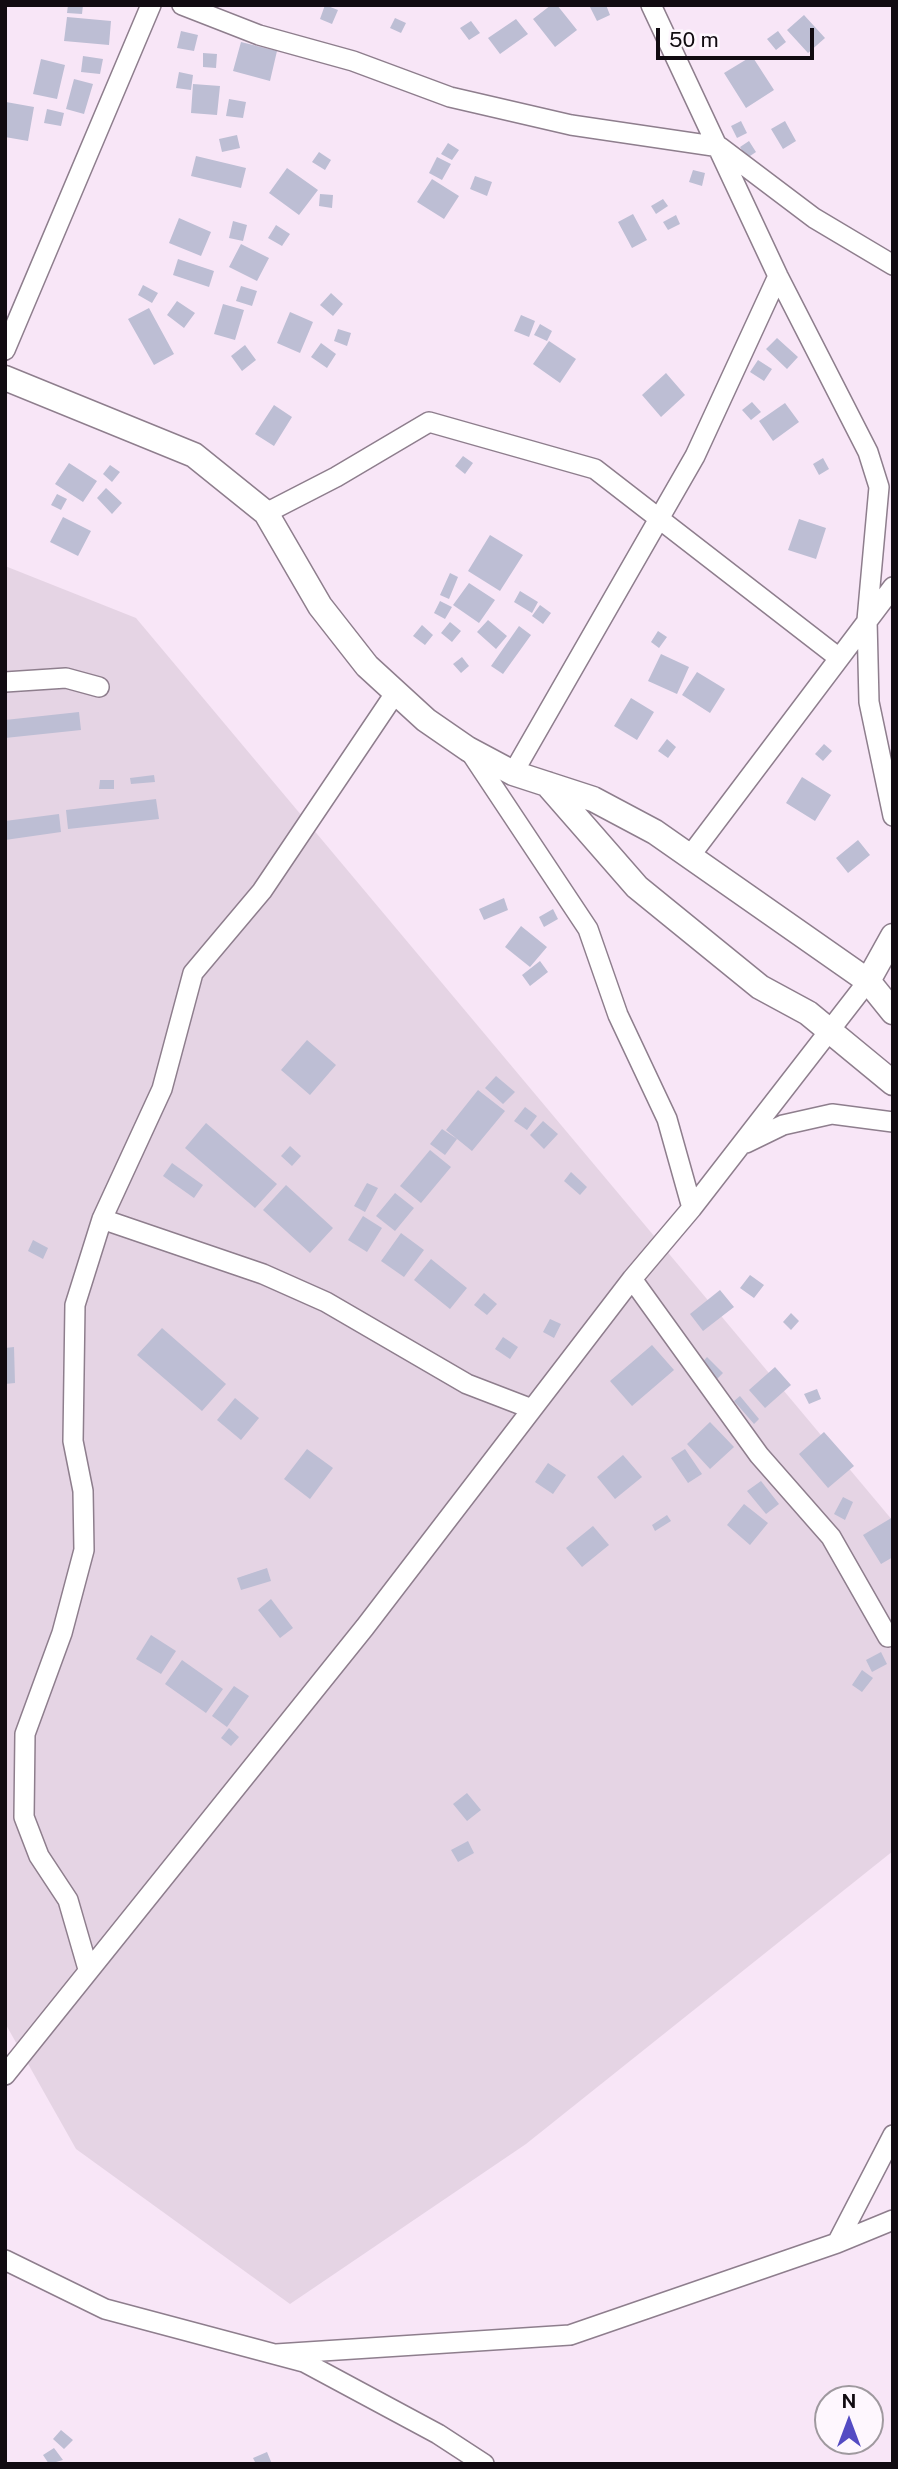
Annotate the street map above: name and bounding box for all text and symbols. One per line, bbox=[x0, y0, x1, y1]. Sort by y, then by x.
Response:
scale bar bbox=[660, 14, 818, 58]
text: 50 m bbox=[669, 27, 719, 52]
north arrow bbox=[814, 2385, 884, 2455]
text: N bbox=[842, 2390, 856, 2412]

